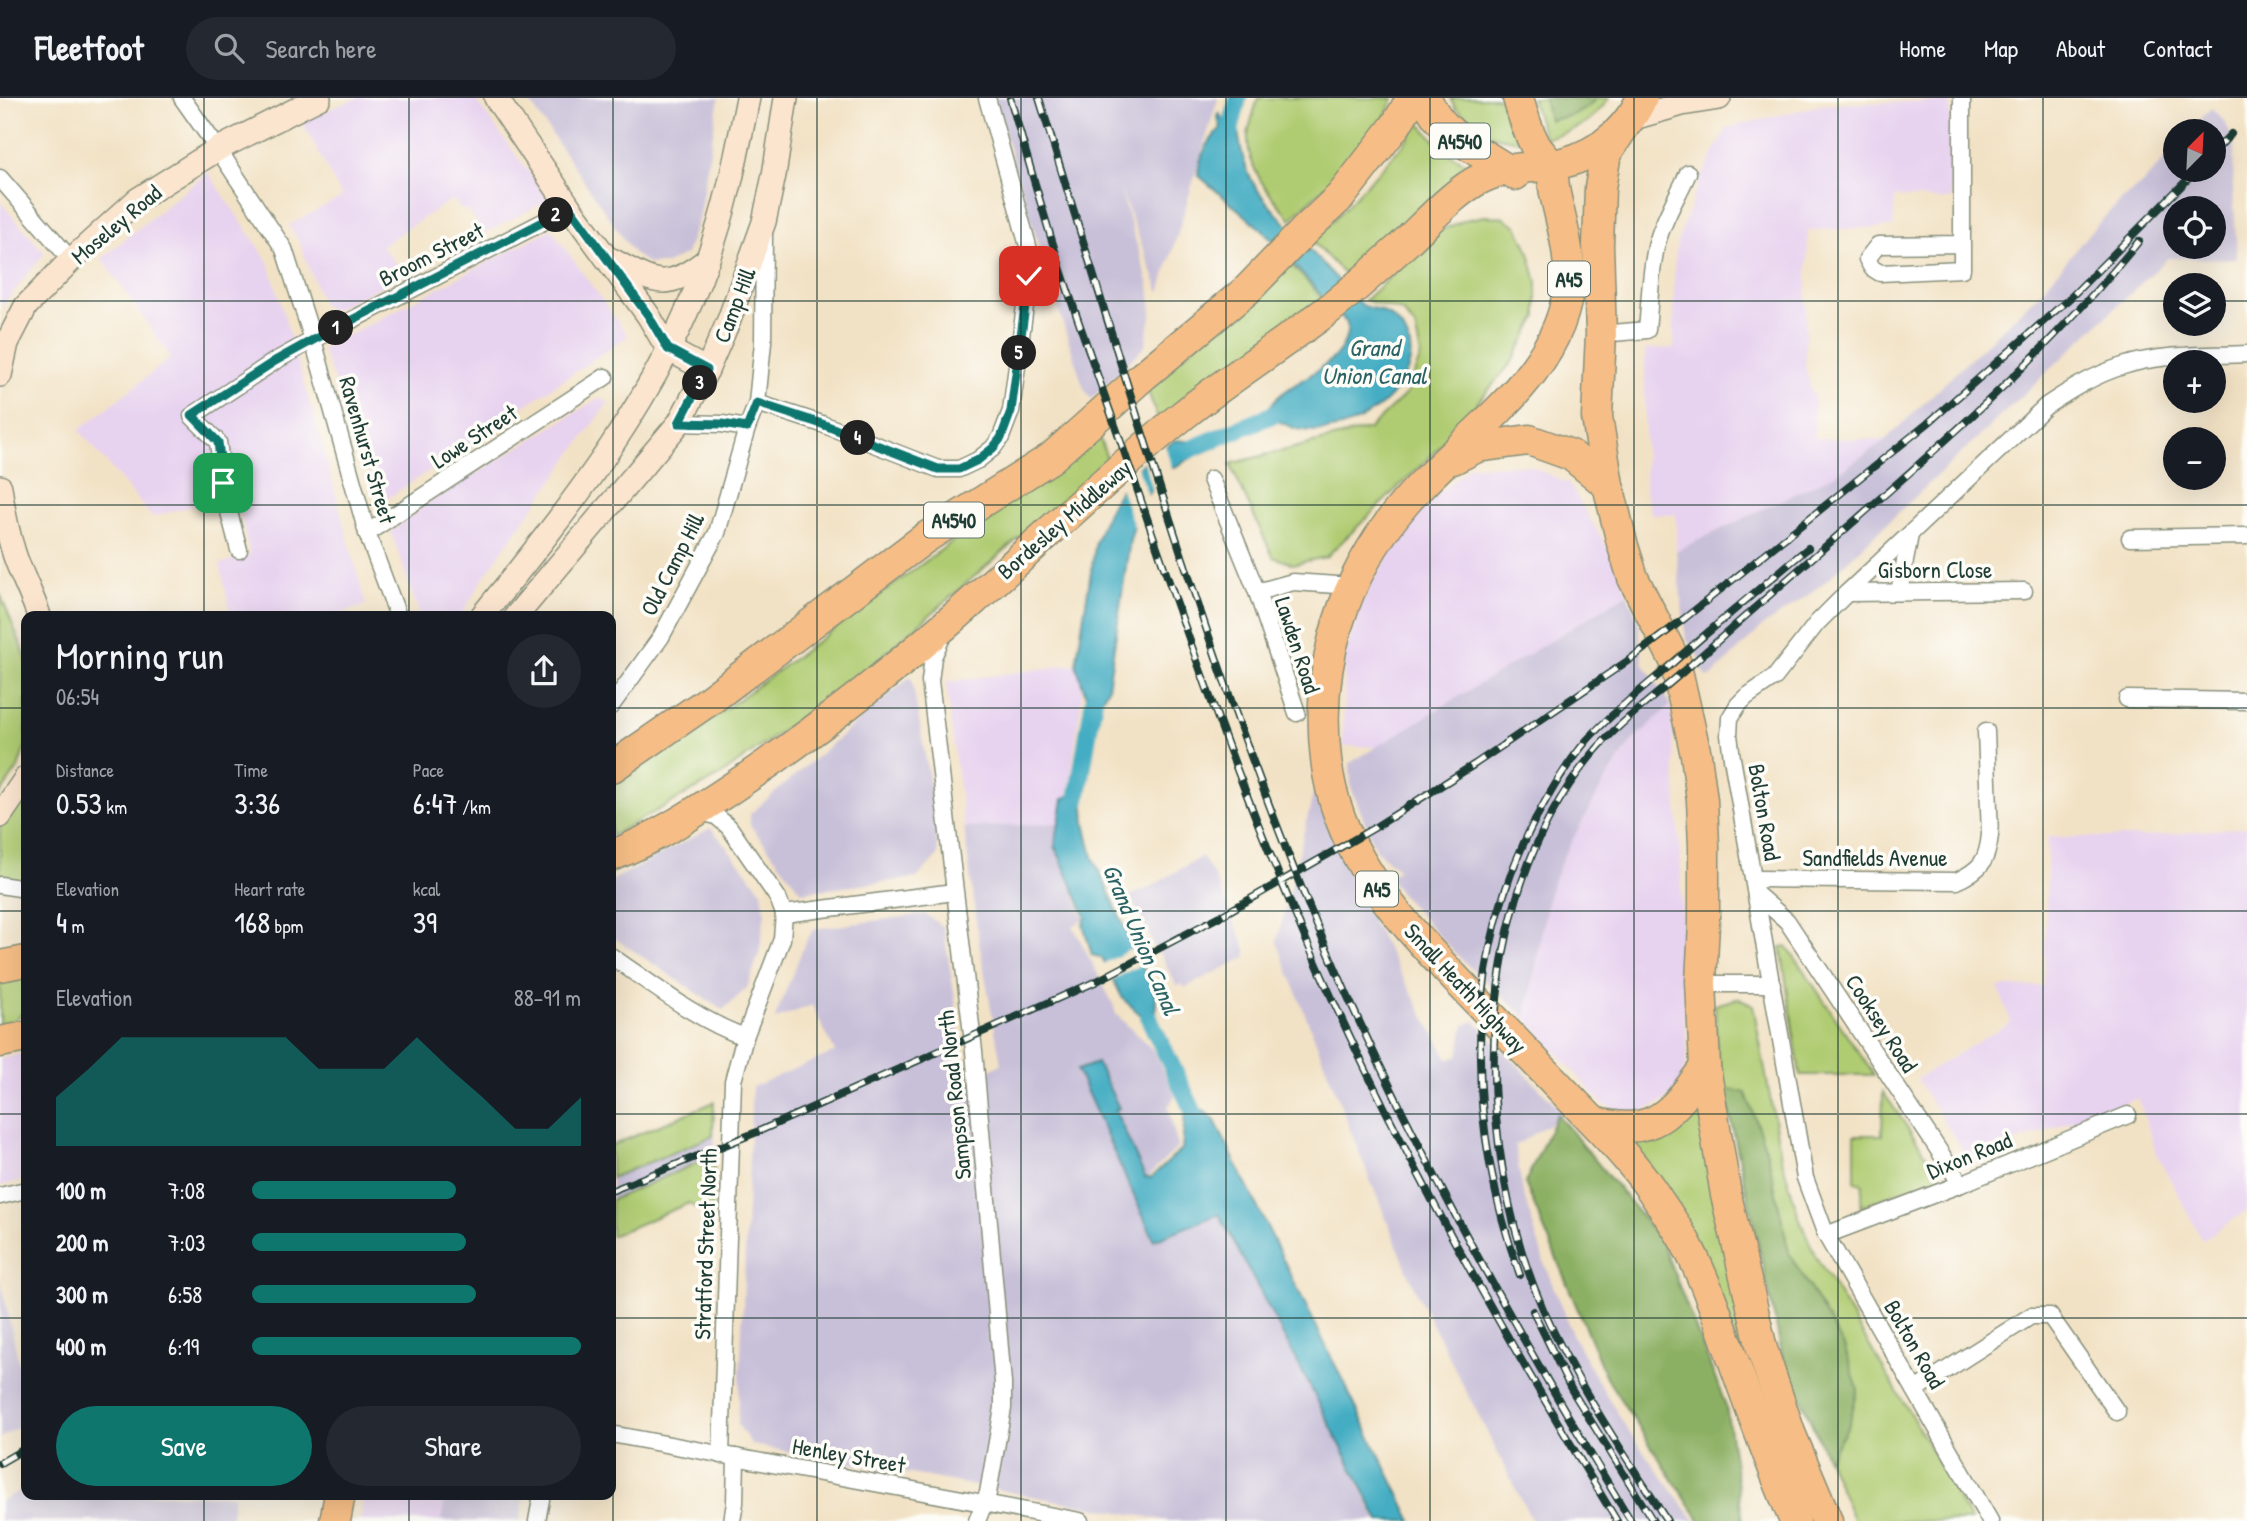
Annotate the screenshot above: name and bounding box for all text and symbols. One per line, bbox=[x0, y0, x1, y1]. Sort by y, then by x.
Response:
search box bbox=[186, 17, 676, 80]
text: Fleetfoot bbox=[35, 26, 144, 70]
icon: search bbox=[210, 29, 248, 67]
text: Search here bbox=[266, 31, 377, 66]
text: Home bbox=[1899, 32, 1946, 64]
text: Map bbox=[1984, 32, 2018, 64]
text: About bbox=[2056, 32, 2105, 64]
text: Contact bbox=[2143, 32, 2212, 64]
north arrow bbox=[2163, 119, 2226, 182]
map controls bbox=[2163, 119, 2226, 490]
road number: A4540 bbox=[1430, 124, 1490, 158]
street label: Moseley Road bbox=[64, 177, 168, 271]
button: locate bbox=[2163, 196, 2226, 259]
pin: 2 bbox=[538, 198, 574, 232]
text: 2 bbox=[551, 201, 560, 227]
street label: Broom Street bbox=[373, 214, 490, 294]
pin bbox=[999, 246, 1059, 306]
icon: check bbox=[1010, 257, 1048, 295]
street label: Camp Hill bbox=[706, 262, 763, 347]
road number: A45 bbox=[1548, 262, 1590, 296]
button: layers bbox=[2163, 273, 2226, 336]
pin: 1 bbox=[318, 310, 354, 345]
text: 1 bbox=[332, 314, 339, 340]
water label: Grand Union Canal bbox=[1322, 331, 1428, 391]
pin: 5 bbox=[1002, 336, 1036, 370]
text: 5 bbox=[1014, 339, 1023, 365]
button: + bbox=[2163, 350, 2226, 413]
pin: 3 bbox=[682, 366, 718, 400]
text: 3 bbox=[695, 369, 704, 395]
street label: Ravenhurst Street bbox=[332, 373, 404, 528]
street label: Lowe Street bbox=[425, 396, 524, 475]
pin: 4 bbox=[840, 420, 876, 456]
text: 4 bbox=[854, 424, 861, 450]
button: − bbox=[2163, 427, 2226, 490]
street label: Bordesley Middleway bbox=[990, 452, 1138, 586]
pin bbox=[193, 453, 253, 513]
icon: arrive bbox=[204, 464, 242, 502]
road number: A4540 bbox=[924, 502, 984, 538]
street label: Old Camp Hill bbox=[633, 506, 712, 621]
street label: Gisborn Close bbox=[1878, 554, 1992, 585]
street label: Lawden Road bbox=[1268, 593, 1328, 697]
text: Morning run bbox=[56, 629, 224, 681]
button: share bbox=[507, 634, 581, 708]
text: 06:54 bbox=[56, 681, 99, 712]
text: Distance bbox=[56, 757, 114, 783]
text: Time bbox=[234, 757, 268, 783]
text: Pace bbox=[413, 757, 444, 783]
street label: Bolton Road bbox=[1741, 761, 1789, 863]
text: 0.53 bbox=[56, 783, 102, 823]
text: 3:36 bbox=[234, 783, 280, 823]
text: 6:47 bbox=[413, 783, 458, 823]
text: km bbox=[102, 794, 127, 820]
text: /km bbox=[458, 794, 491, 820]
street label: Sandfields Avenue bbox=[1803, 842, 1947, 873]
water label: Grand Union Canal bbox=[1096, 859, 1189, 1021]
road number: A45 bbox=[1356, 872, 1398, 906]
text: Elevation bbox=[56, 876, 119, 902]
text: Heart rate bbox=[234, 876, 305, 902]
text: kcal bbox=[413, 876, 440, 902]
text: 4 bbox=[56, 902, 67, 942]
text: 168 bbox=[234, 902, 270, 942]
text: 39 bbox=[413, 902, 437, 942]
text: m bbox=[67, 913, 85, 939]
text: bpm bbox=[270, 913, 303, 939]
street label: Small Heath Highway bbox=[1398, 916, 1535, 1060]
street label: Cooksey Road bbox=[1839, 968, 1925, 1078]
text: Elevation bbox=[56, 982, 132, 1013]
text: 88–91 m bbox=[514, 982, 581, 1013]
street label: Sampson Road North bbox=[930, 1009, 978, 1181]
street label: Dixon Road bbox=[1922, 1124, 2016, 1186]
street label: Stratford Street North bbox=[686, 1147, 724, 1340]
text: 100 m bbox=[56, 1175, 106, 1206]
text: 7:08 bbox=[168, 1175, 205, 1206]
text: 200 m bbox=[56, 1227, 108, 1258]
text: 7:03 bbox=[168, 1227, 205, 1258]
text: 300 m bbox=[56, 1279, 108, 1310]
text: 6:58 bbox=[168, 1279, 202, 1310]
street label: Bolton Road bbox=[1877, 1294, 1953, 1394]
text: 400 m bbox=[56, 1331, 106, 1362]
text: 6:19 bbox=[168, 1331, 199, 1362]
button: Save bbox=[56, 1406, 312, 1486]
button: Share bbox=[326, 1406, 581, 1486]
street label: Henley Street bbox=[790, 1430, 909, 1480]

